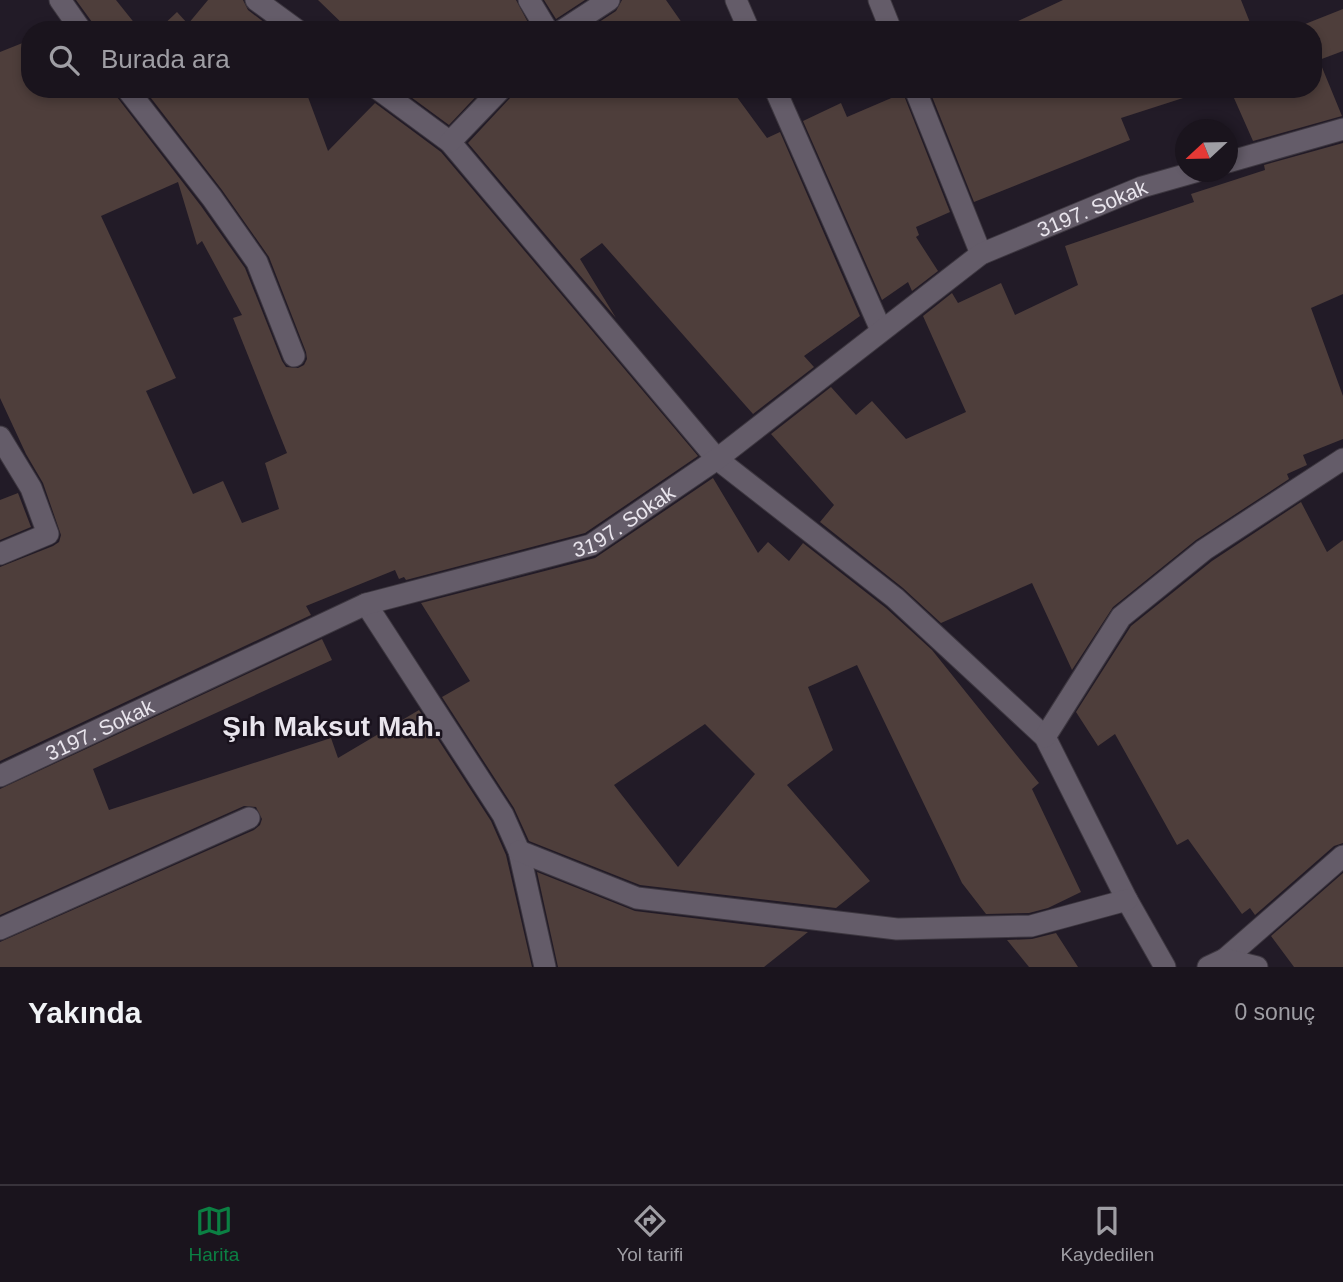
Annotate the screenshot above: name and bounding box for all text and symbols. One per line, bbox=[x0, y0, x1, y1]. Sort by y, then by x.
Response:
search box bbox=[21, 21, 1322, 98]
icon: search bbox=[45, 41, 83, 79]
text: Burada ara bbox=[101, 44, 230, 74]
north arrow bbox=[1175, 119, 1238, 182]
street label: 3197. Sokak bbox=[1034, 175, 1151, 241]
street label: 3197. Sokak bbox=[570, 480, 679, 561]
street label: 3197. Sokak bbox=[42, 694, 158, 764]
district label: Şıh Maksut Mah. bbox=[222, 711, 442, 742]
text: Yakında bbox=[28, 996, 141, 1029]
text: 0 sonuç bbox=[1234, 999, 1315, 1025]
tab: Harita bbox=[189, 1202, 239, 1266]
tab: Yol tarifi bbox=[616, 1202, 683, 1266]
tab: Kaydedilen bbox=[1060, 1202, 1154, 1266]

